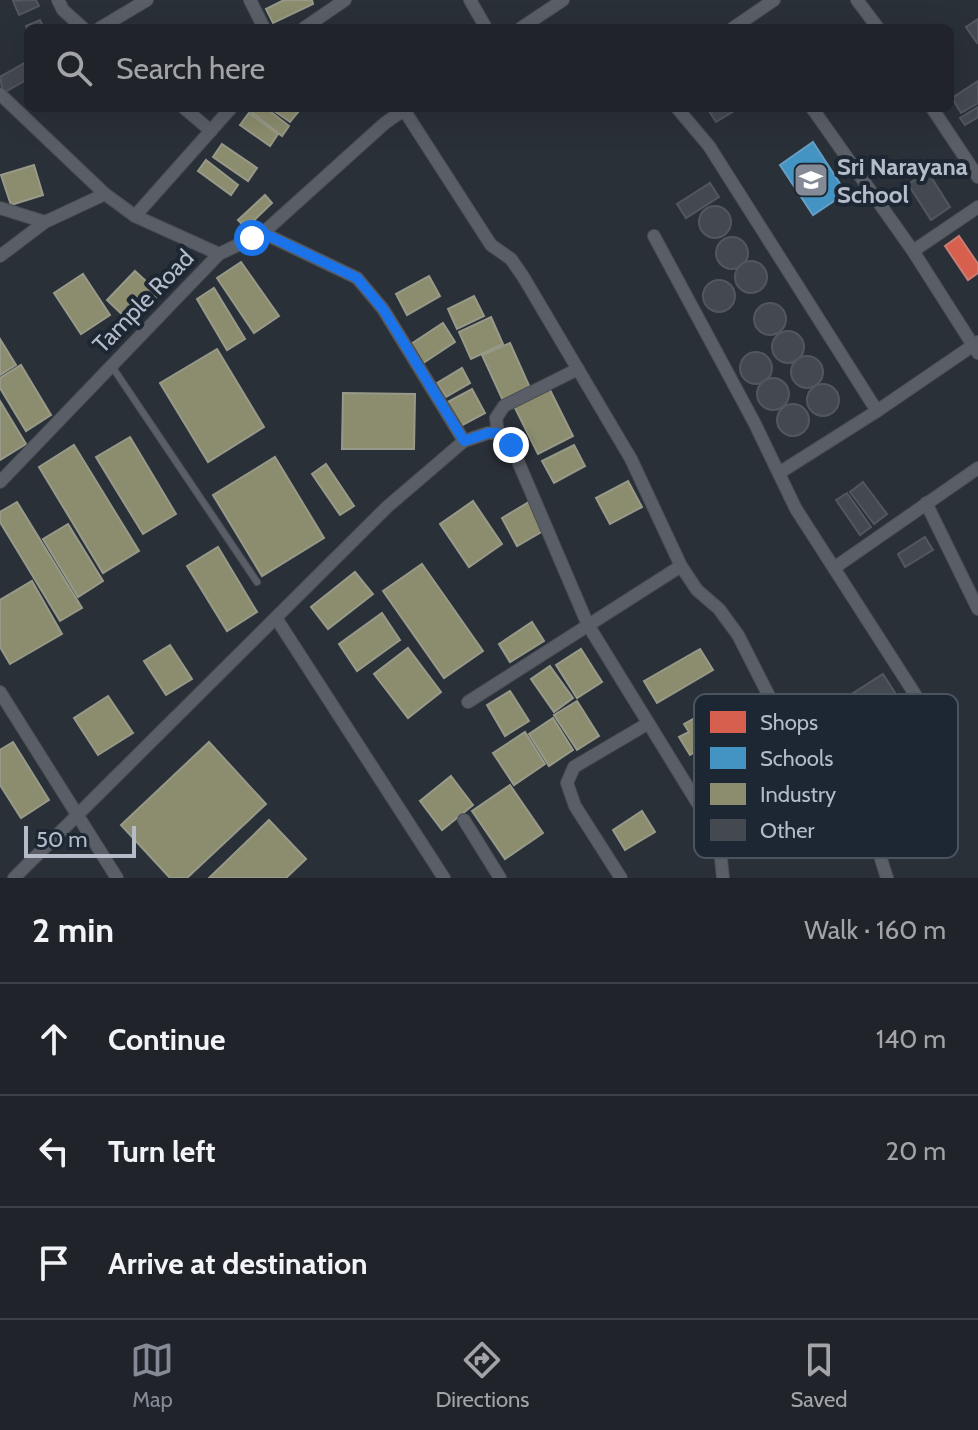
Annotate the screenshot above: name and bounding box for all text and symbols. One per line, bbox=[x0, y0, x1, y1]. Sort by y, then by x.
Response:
search box bbox=[24, 24, 954, 112]
icon: search bbox=[52, 46, 96, 90]
text: Search here bbox=[116, 50, 265, 87]
place label: Sri Narayana School bbox=[837, 152, 968, 209]
school or university icon: Sri Narayana School bbox=[792, 161, 830, 199]
route start bbox=[234, 220, 270, 256]
street label: Tample Road bbox=[87, 243, 199, 359]
route end bbox=[493, 427, 529, 463]
legend bbox=[694, 694, 958, 858]
text: Shops bbox=[760, 709, 818, 736]
text: Schools bbox=[760, 745, 833, 772]
text: Industry bbox=[760, 781, 836, 808]
text: Other bbox=[760, 817, 815, 844]
scale bar bbox=[24, 822, 136, 858]
text: 50 m bbox=[36, 826, 88, 853]
text: 2 min bbox=[32, 909, 114, 951]
text: Walk · 160 m bbox=[804, 914, 946, 946]
icon: ahead bbox=[32, 1017, 76, 1061]
text: Continue bbox=[108, 1021, 225, 1058]
text: 140 m bbox=[876, 1023, 946, 1055]
icon: left bbox=[32, 1129, 76, 1173]
text: Turn left bbox=[108, 1133, 216, 1170]
text: 20 m bbox=[886, 1135, 946, 1167]
icon: arrive bbox=[32, 1241, 76, 1285]
text: Arrive at destination bbox=[108, 1245, 368, 1282]
tab: Map bbox=[130, 1338, 174, 1413]
tab: Directions bbox=[435, 1338, 529, 1413]
tab: Saved bbox=[790, 1338, 848, 1413]

